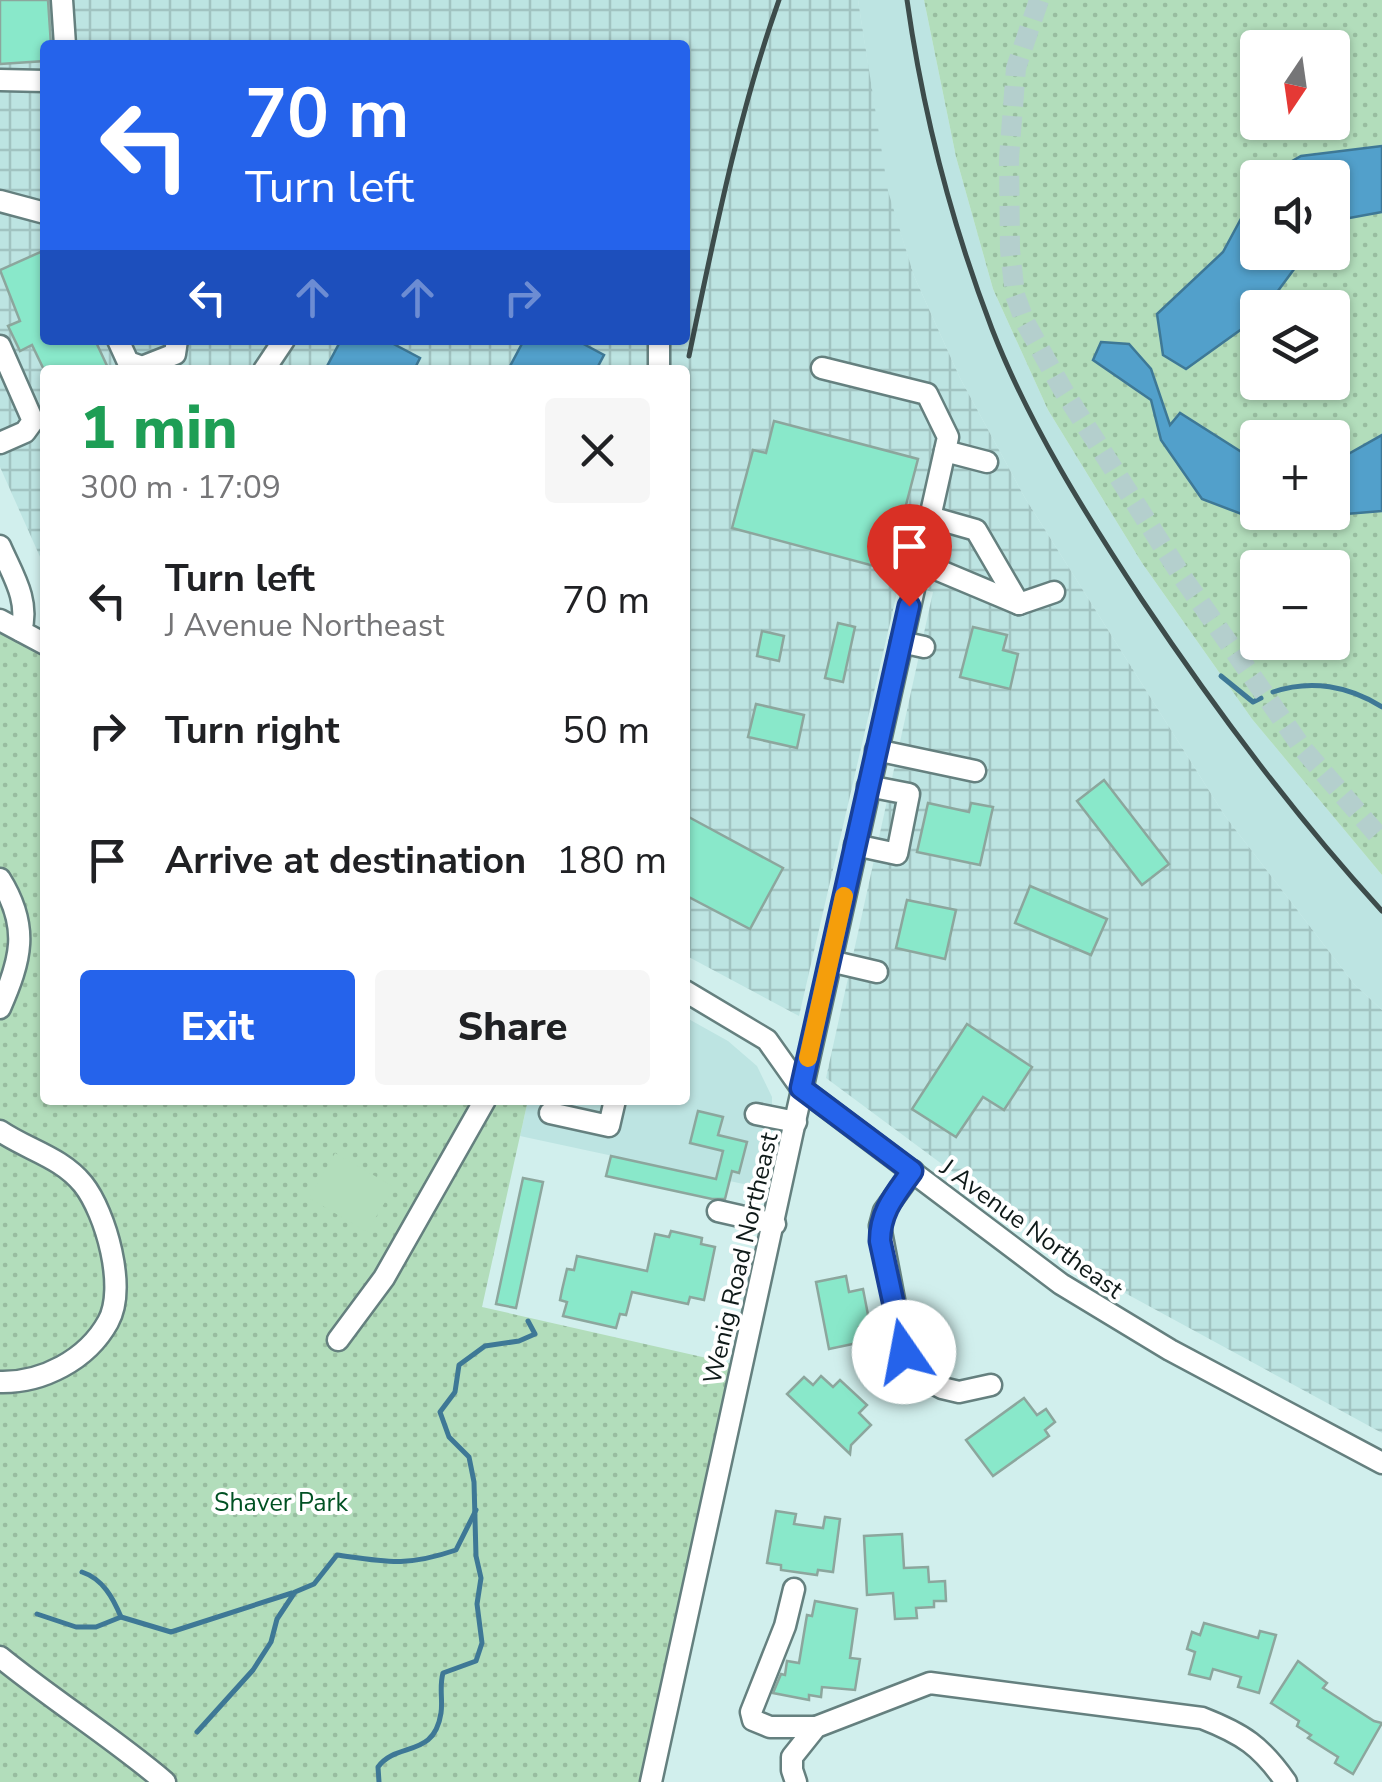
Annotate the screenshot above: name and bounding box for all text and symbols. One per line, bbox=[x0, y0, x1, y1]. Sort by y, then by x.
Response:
north arrow bbox=[1240, 30, 1350, 140]
map controls bbox=[1240, 30, 1350, 660]
text: 70 m bbox=[245, 66, 409, 162]
icon: left bbox=[80, 80, 210, 210]
text: Turn left bbox=[245, 157, 414, 218]
button: sound bbox=[1240, 160, 1350, 270]
icon: left bbox=[180, 270, 235, 325]
icon: ahead bbox=[285, 270, 340, 325]
icon: ahead bbox=[390, 270, 445, 325]
icon: right bbox=[495, 270, 550, 325]
button: layers bbox=[1240, 290, 1350, 400]
text: 1 min bbox=[80, 387, 238, 469]
button: close bbox=[545, 398, 650, 503]
button: + bbox=[1240, 420, 1350, 530]
text: 300 m · 17:09 bbox=[80, 466, 281, 509]
pin bbox=[867, 504, 952, 607]
icon: arrive bbox=[882, 519, 937, 574]
button: − bbox=[1240, 550, 1350, 660]
text: Turn left bbox=[165, 553, 315, 604]
icon: left bbox=[80, 573, 135, 628]
text: 70 m bbox=[562, 575, 650, 626]
text: J Avenue Northeast bbox=[165, 604, 444, 647]
icon: right bbox=[80, 703, 135, 758]
text: Turn right bbox=[165, 705, 340, 756]
text: 50 m bbox=[562, 705, 650, 756]
icon: arrive bbox=[80, 833, 135, 888]
text: Arrive at destination bbox=[165, 835, 526, 886]
text: 180 m bbox=[556, 835, 667, 886]
button: Exit bbox=[80, 970, 355, 1085]
button: Share bbox=[375, 970, 650, 1085]
street label: Wenig Road Northeast bbox=[695, 1129, 787, 1387]
street label: J Avenue Northeast bbox=[932, 1150, 1130, 1307]
position arrow bbox=[852, 1300, 956, 1404]
park label: Shaver Park bbox=[214, 1486, 348, 1520]

